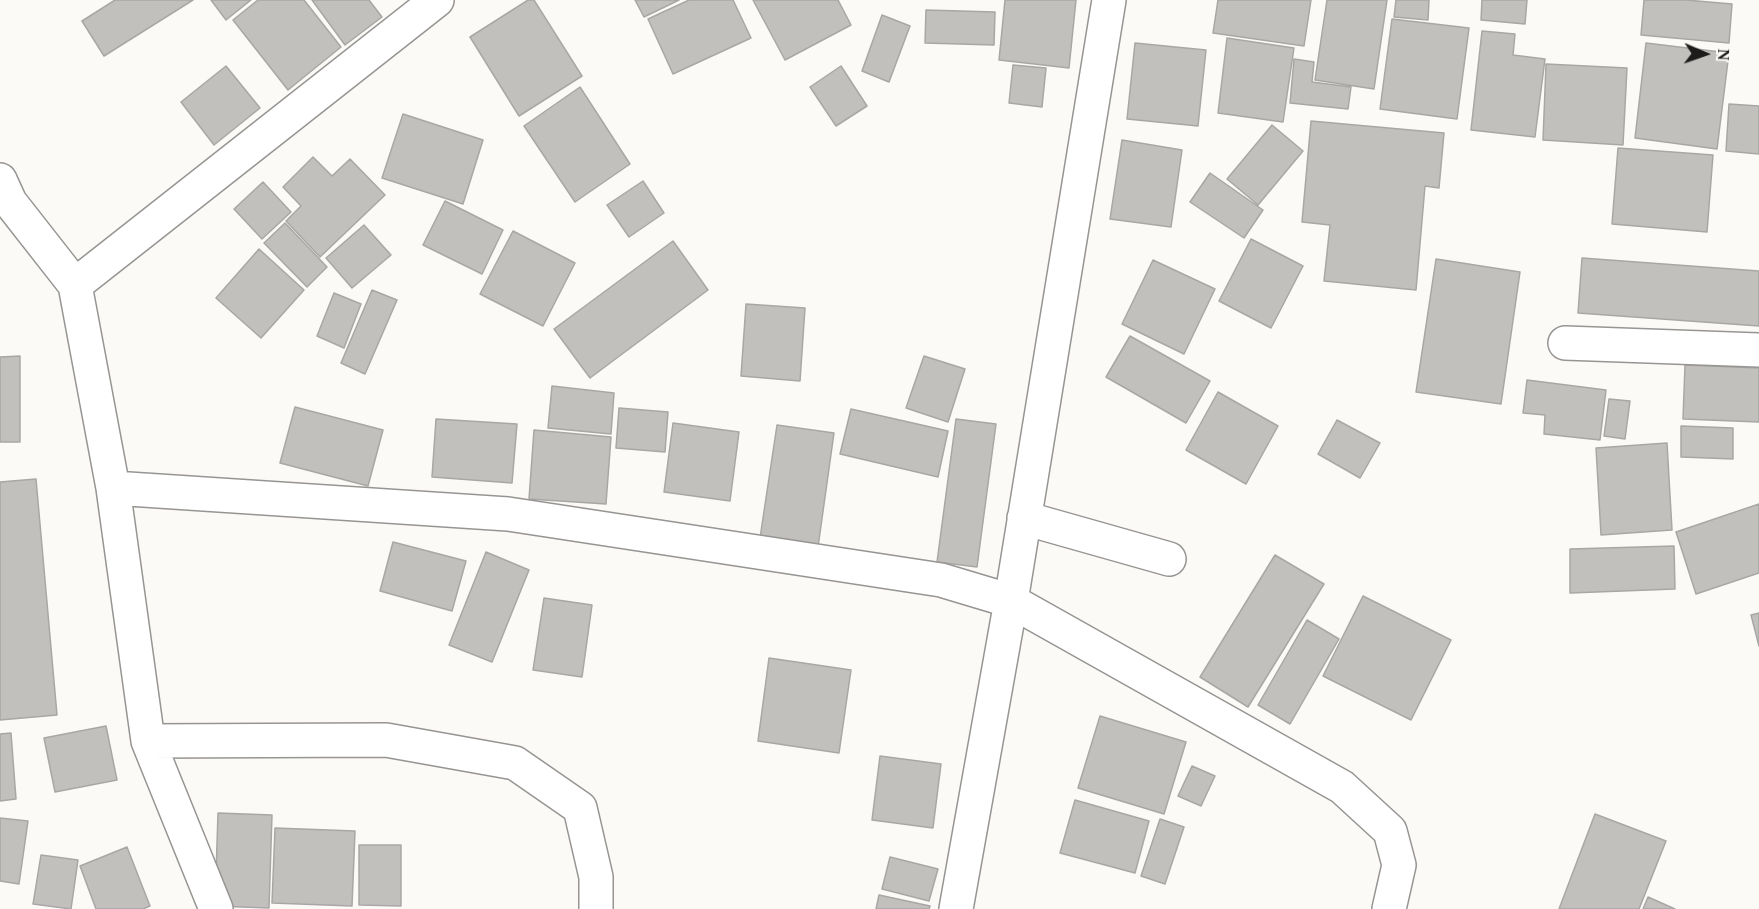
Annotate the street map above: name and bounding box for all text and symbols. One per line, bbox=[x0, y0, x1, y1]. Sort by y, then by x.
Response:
north arrow bbox=[1675, 24, 1735, 84]
text: N bbox=[1715, 49, 1732, 61]

